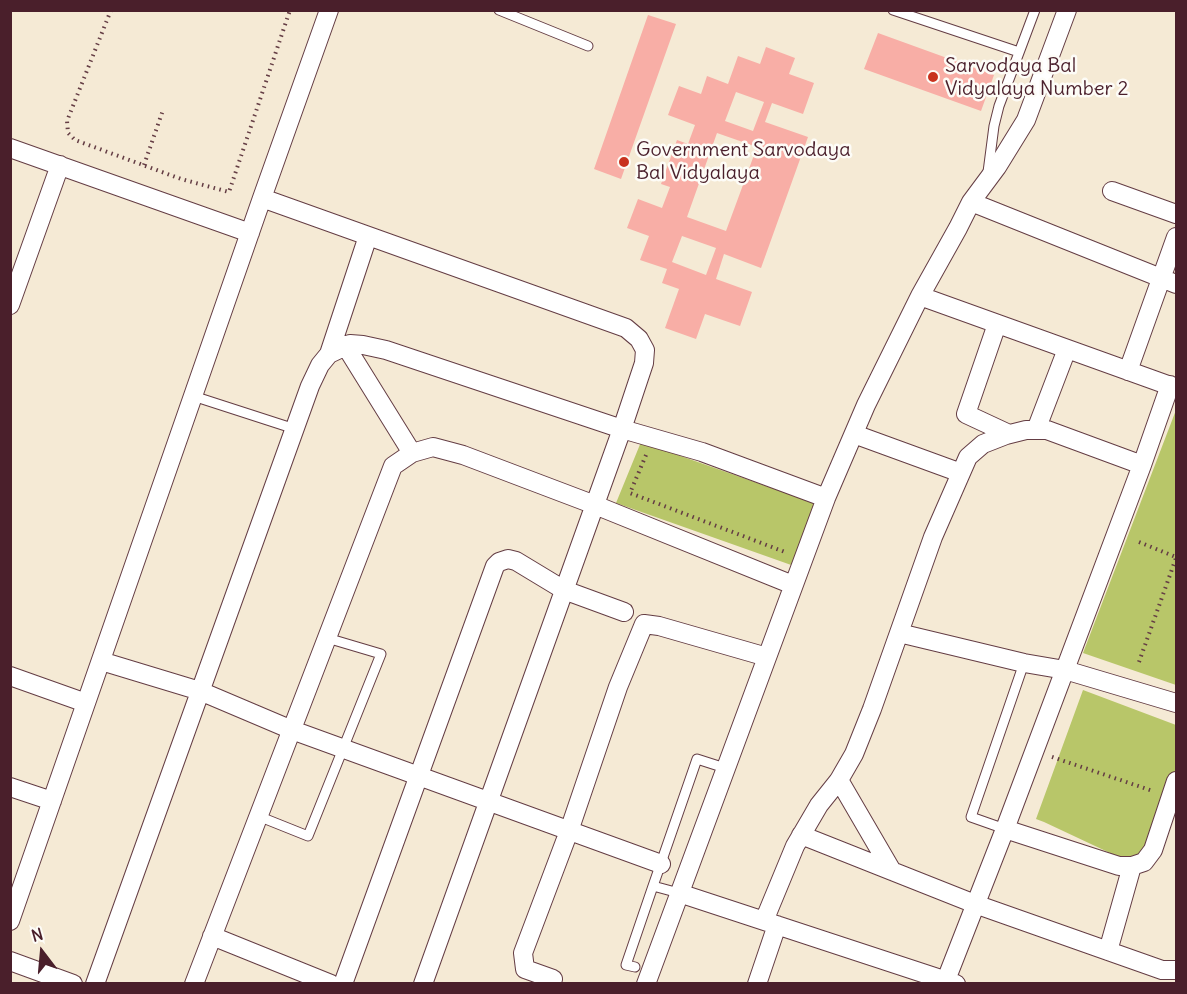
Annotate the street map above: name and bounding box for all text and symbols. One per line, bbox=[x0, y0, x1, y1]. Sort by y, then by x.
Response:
place label: Sarvodaya Bal Vidyalaya Number 2 bbox=[945, 54, 1128, 101]
marker: Sarvodaya Bal Vidyalaya Number 2 bbox=[926, 70, 940, 84]
place label: Government Sarvodaya Bal Vidyalaya bbox=[636, 138, 851, 185]
marker: Government Sarvodaya Bal Vidyalaya bbox=[617, 155, 631, 169]
north arrow bbox=[12, 922, 72, 982]
text: N bbox=[29, 924, 45, 946]

